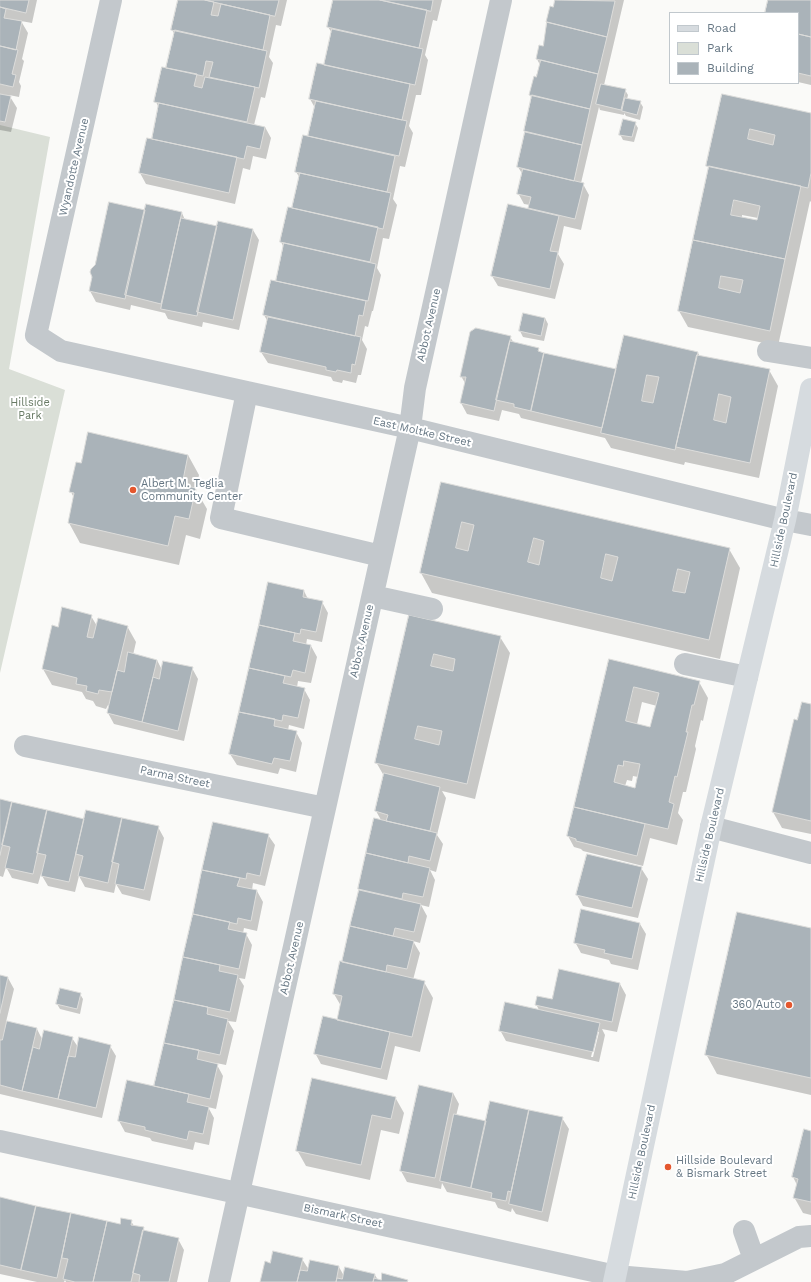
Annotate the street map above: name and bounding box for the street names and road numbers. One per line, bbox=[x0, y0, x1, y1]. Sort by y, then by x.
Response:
street label: Wyandotte Avenue bbox=[56, 117, 92, 217]
street label: Abbot Avenue bbox=[414, 287, 444, 363]
street label: East Moltke Street bbox=[372, 414, 472, 450]
street label: Hillside Boulevard bbox=[768, 471, 800, 569]
street label: Abbot Avenue bbox=[347, 603, 377, 679]
street label: Parma Street bbox=[139, 763, 211, 791]
street label: Hillside Boulevard bbox=[693, 786, 727, 884]
street label: Abbot Avenue bbox=[277, 920, 307, 996]
street label: Hillside Boulevard bbox=[626, 1103, 658, 1201]
street label: Bismark Street bbox=[302, 1201, 384, 1231]

